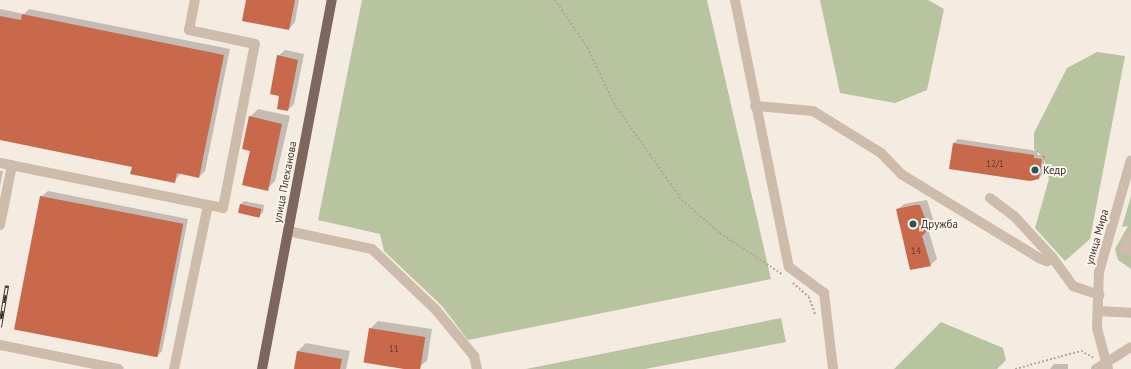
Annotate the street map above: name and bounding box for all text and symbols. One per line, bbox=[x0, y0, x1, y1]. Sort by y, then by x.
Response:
street label: улица Плеханова bbox=[271, 140, 299, 224]
house number: 12/1 bbox=[986, 159, 1004, 169]
place label: Кедр bbox=[1043, 163, 1066, 177]
marker: Кедр bbox=[1030, 165, 1040, 175]
street label: улица Мира bbox=[1083, 208, 1111, 266]
place label: Дружба bbox=[921, 217, 958, 231]
marker: Дружба bbox=[908, 219, 918, 229]
house number: 14 bbox=[911, 246, 921, 256]
house number: 11 bbox=[389, 344, 399, 354]

